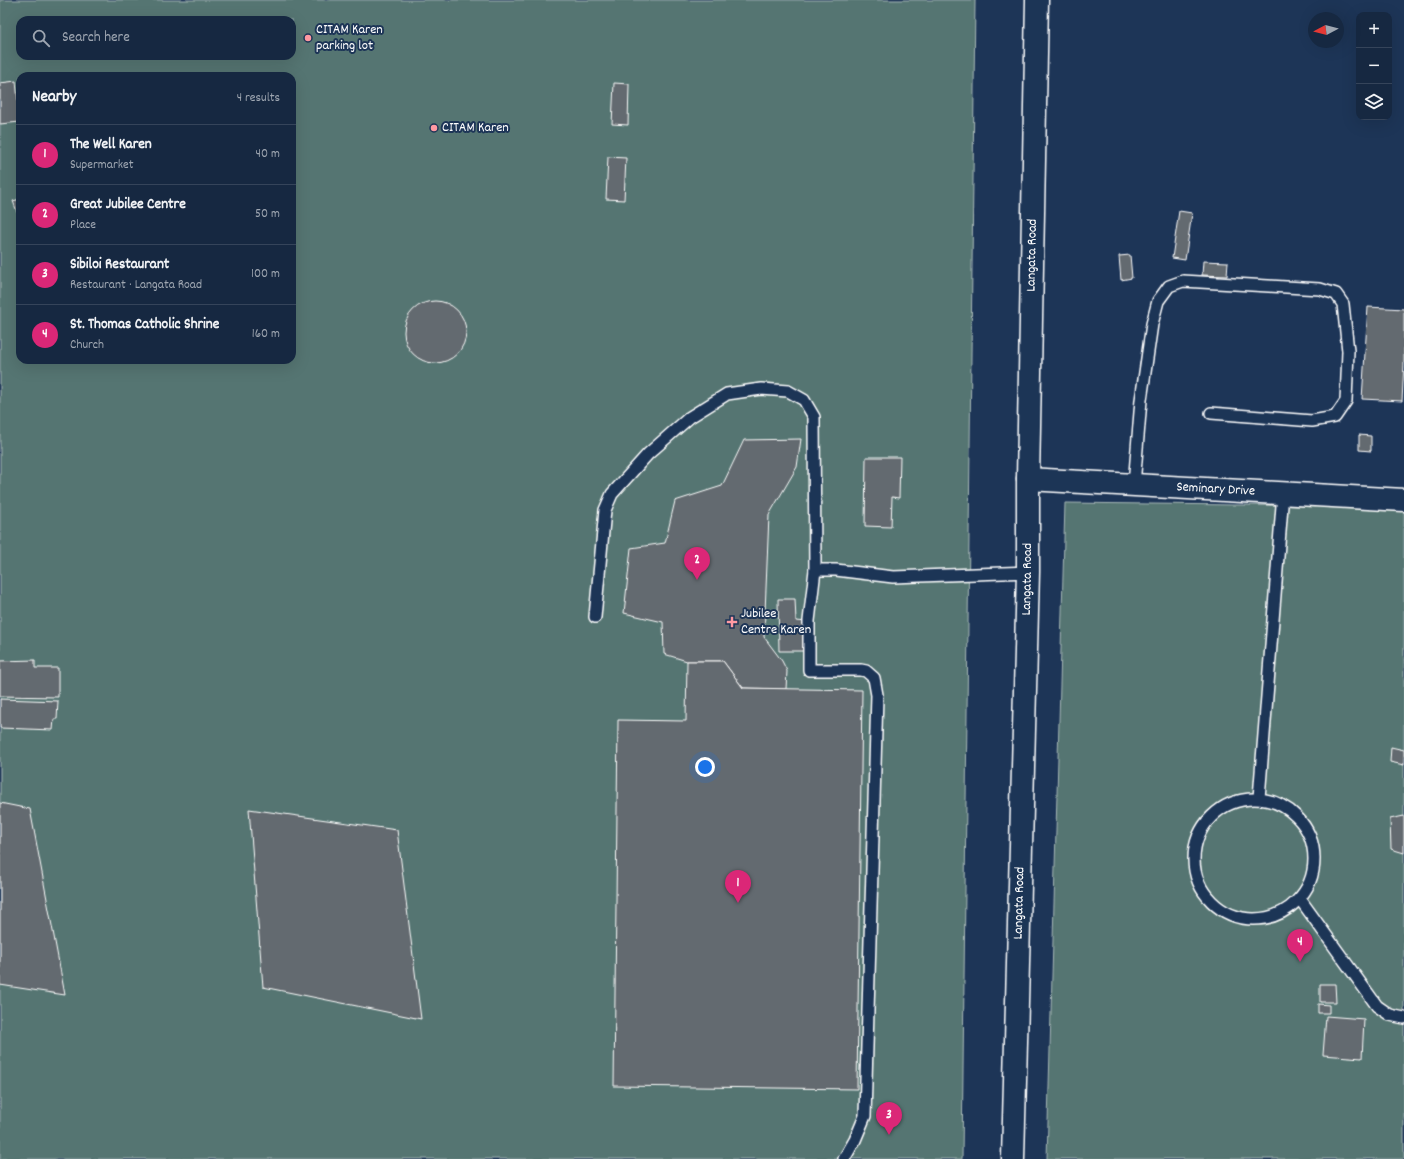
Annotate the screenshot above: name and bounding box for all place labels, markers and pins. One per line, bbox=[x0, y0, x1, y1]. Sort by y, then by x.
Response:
place label: CITAM Karen parking lot bbox=[316, 20, 383, 56]
marker: CITAM Karen parking lot bbox=[303, 33, 313, 43]
place label: CITAM Karen bbox=[442, 118, 509, 138]
marker: CITAM Karen bbox=[429, 123, 439, 133]
pin: 2 bbox=[684, 547, 710, 580]
place label: Jubilee Centre Karen bbox=[741, 604, 811, 640]
marker: Jubilee Centre Karen bbox=[726, 616, 738, 628]
pin: 1 bbox=[725, 870, 751, 903]
pin: 4 bbox=[1287, 929, 1313, 962]
pin: 3 bbox=[876, 1102, 902, 1135]

